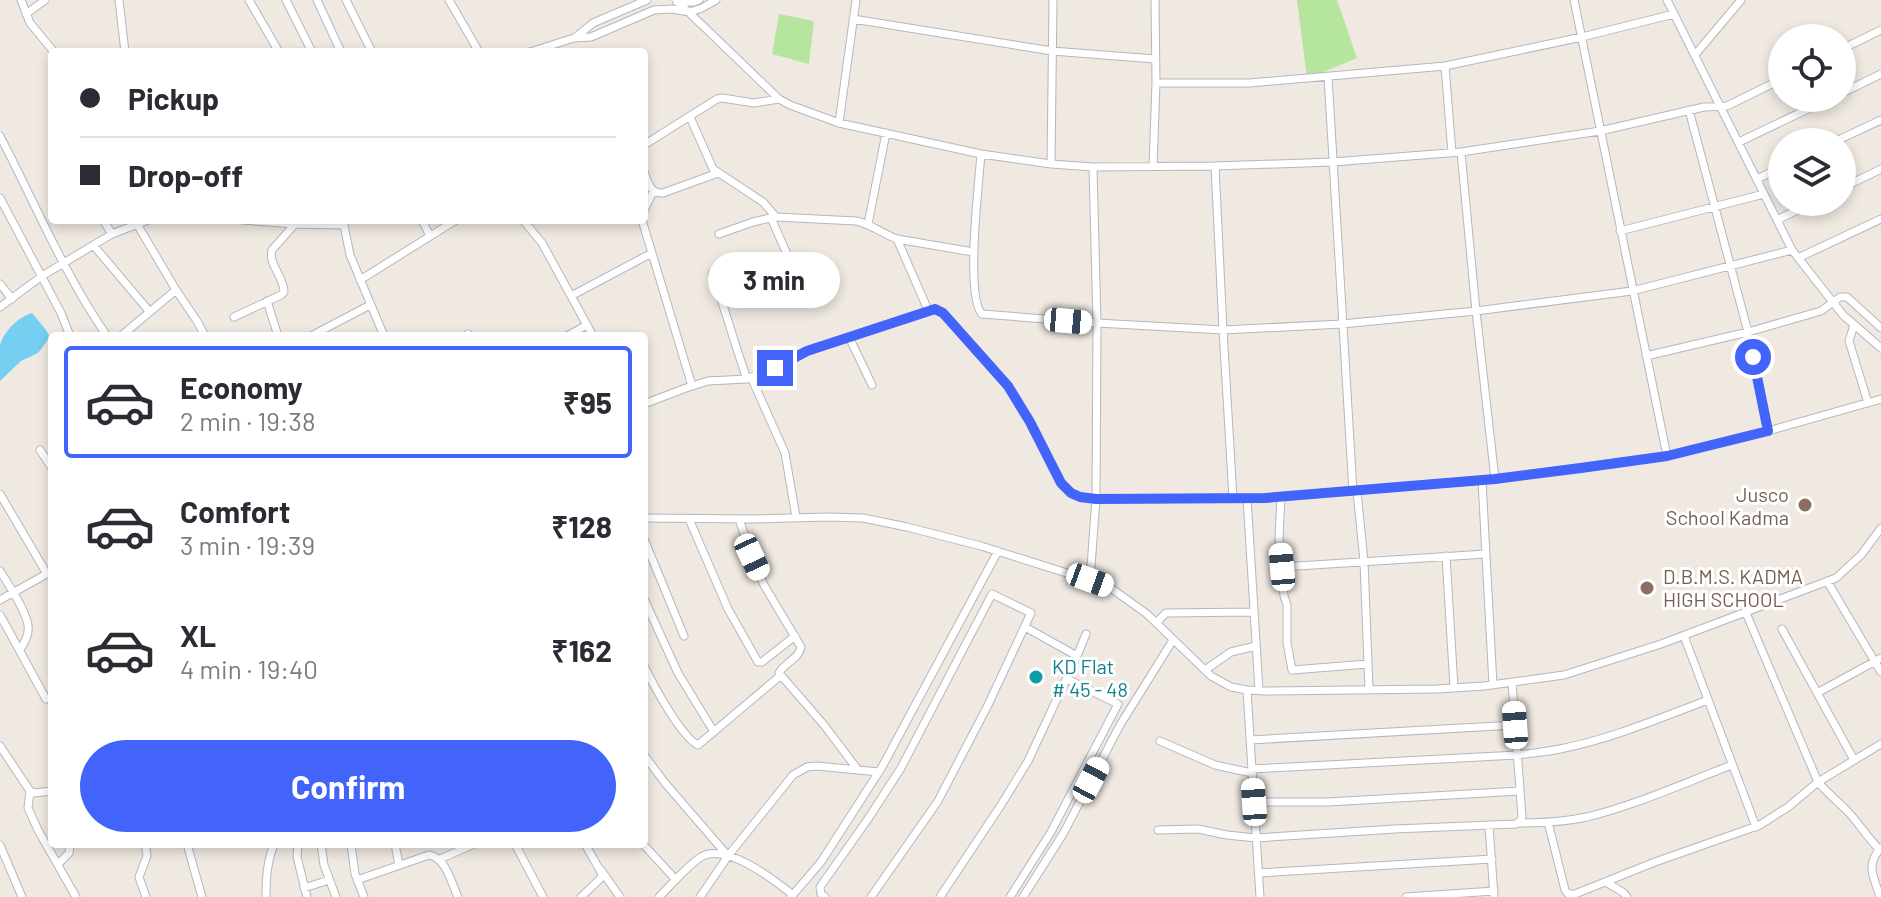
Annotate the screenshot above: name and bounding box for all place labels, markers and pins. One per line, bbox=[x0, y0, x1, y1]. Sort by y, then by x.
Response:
place label: Jusco School Kadma bbox=[1666, 482, 1789, 529]
marker: Jusco School Kadma bbox=[1796, 496, 1814, 514]
place label: D.B.M.S. KADMA HIGH SCHOOL bbox=[1663, 564, 1803, 611]
marker: D.B.M.S. KADMA HIGH SCHOOL bbox=[1638, 579, 1656, 597]
place label: KD Flat # 45 - 48 bbox=[1052, 654, 1128, 701]
marker: KD Flat # 45 - 48 bbox=[1027, 668, 1045, 686]

